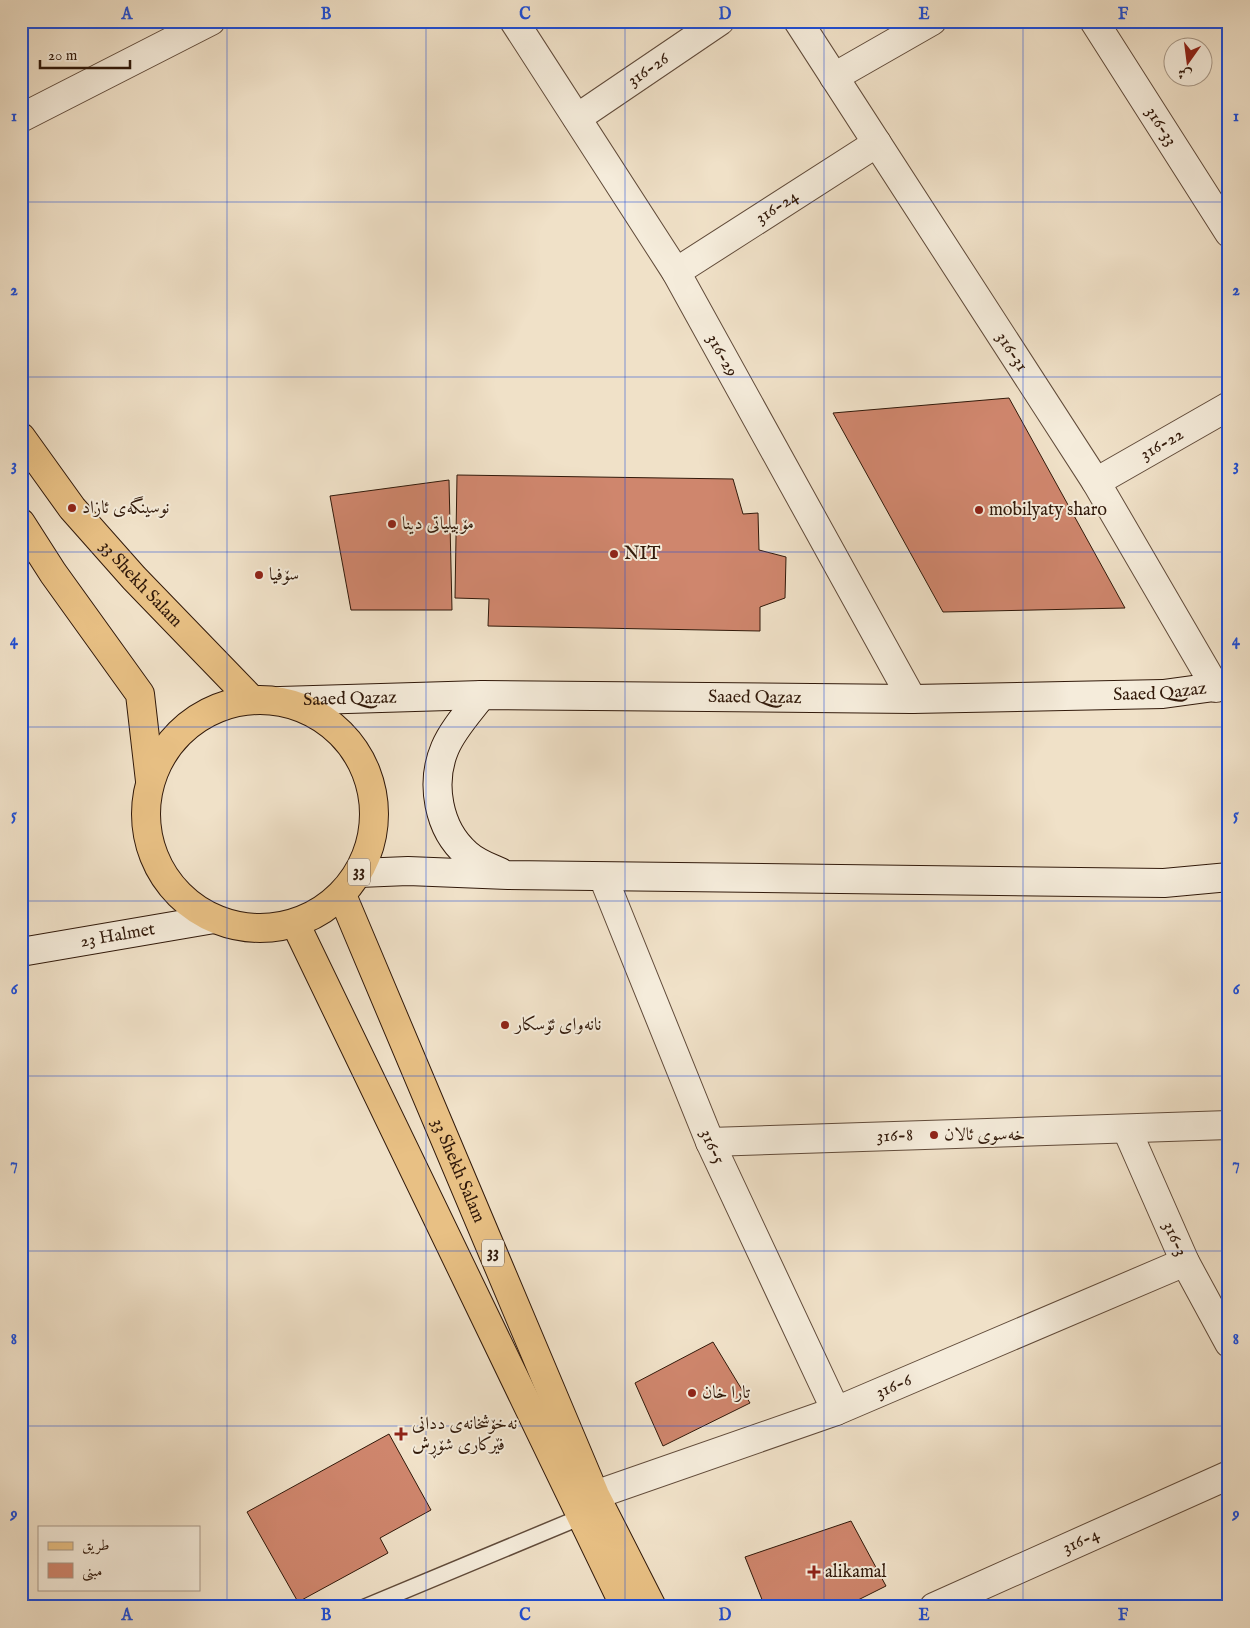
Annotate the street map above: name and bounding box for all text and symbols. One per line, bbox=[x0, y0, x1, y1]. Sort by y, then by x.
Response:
text: A bbox=[121, 5, 134, 25]
text: B bbox=[321, 5, 332, 25]
text: C bbox=[519, 5, 531, 25]
text: D bbox=[719, 5, 732, 25]
text: E bbox=[918, 5, 930, 25]
text: F bbox=[1118, 5, 1129, 25]
scale bar bbox=[40, 38, 130, 70]
north arrow bbox=[1162, 38, 1212, 88]
text: 20 m bbox=[48, 46, 78, 65]
street label: 316-26 bbox=[623, 47, 674, 92]
text: ش bbox=[1176, 63, 1194, 84]
street label: 316-33 bbox=[1140, 102, 1182, 151]
text: 1 bbox=[11, 107, 17, 127]
text: 1 bbox=[1233, 107, 1239, 127]
street label: 316-24 bbox=[751, 185, 803, 229]
text: 2 bbox=[10, 281, 18, 301]
text: 2 bbox=[1232, 281, 1240, 301]
street label: 316-31 bbox=[991, 328, 1033, 376]
street label: 316-29 bbox=[701, 330, 743, 381]
street label: 316-22 bbox=[1136, 423, 1188, 466]
text: 3 bbox=[11, 456, 17, 476]
text: 3 bbox=[1233, 456, 1239, 476]
place label: نوسینگەی ئازاد bbox=[82, 496, 169, 520]
place label: mobilyaty sharo bbox=[989, 499, 1107, 522]
marker: نوسینگەی ئازاد bbox=[66, 502, 78, 514]
marker: mobilyaty sharo bbox=[973, 504, 985, 516]
place label: مۆبیلیاتی دینا bbox=[402, 513, 474, 536]
marker: مۆبیلیاتی دینا bbox=[386, 518, 398, 530]
street label: 33 Shekh Salam bbox=[95, 536, 187, 633]
place label: NIT bbox=[624, 543, 660, 566]
marker: NIT bbox=[608, 548, 620, 560]
place label: سۆفیا bbox=[269, 564, 299, 587]
marker: سۆفیا bbox=[253, 569, 265, 581]
text: 4 bbox=[10, 631, 19, 651]
text: 4 bbox=[1232, 631, 1241, 651]
street label: Saaed Qazaz bbox=[1113, 677, 1208, 706]
street label: Saaed Qazaz bbox=[303, 686, 397, 712]
street label: Saaed Qazaz bbox=[708, 686, 802, 709]
text: 5 bbox=[11, 806, 17, 826]
text: 5 bbox=[1233, 806, 1239, 826]
road number: 33 bbox=[348, 859, 370, 886]
street label: 23 Halmet bbox=[78, 918, 157, 953]
text: 6 bbox=[11, 980, 19, 1000]
text: 6 bbox=[1233, 980, 1241, 1000]
place label: نانەوای ئۆسکار bbox=[513, 1014, 602, 1037]
marker: نانەوای ئۆسکار bbox=[499, 1019, 511, 1031]
street label: 33 Shekh Salam bbox=[426, 1115, 490, 1226]
street label: 316-8 bbox=[876, 1124, 914, 1148]
place label: خەسوی ئالان bbox=[944, 1124, 1025, 1147]
street label: 316-5 bbox=[695, 1126, 730, 1168]
marker: خەسوی ئالان bbox=[928, 1129, 940, 1141]
text: 7 bbox=[10, 1155, 18, 1175]
text: 7 bbox=[1232, 1155, 1240, 1175]
street label: 316-3 bbox=[1157, 1218, 1193, 1260]
road number: 33 bbox=[482, 1240, 504, 1266]
text: 8 bbox=[11, 1330, 17, 1350]
text: 8 bbox=[1233, 1330, 1239, 1350]
street label: 316-6 bbox=[872, 1368, 916, 1404]
place label: تارا خان bbox=[702, 1382, 750, 1405]
marker: تارا خان bbox=[686, 1387, 698, 1399]
place label: نەخۆشخانەی ددانی فێرکاری شۆڕش bbox=[412, 1413, 517, 1459]
marker: نەخۆشخانەی ددانی فێرکاری شۆڕش bbox=[394, 1427, 408, 1441]
text: 9 bbox=[10, 1505, 18, 1525]
text: 9 bbox=[1232, 1505, 1240, 1525]
street label: 316-4 bbox=[1059, 1523, 1103, 1560]
legend bbox=[38, 1526, 200, 1590]
text: طريق bbox=[82, 1536, 109, 1555]
place label: alikamal bbox=[825, 1561, 887, 1584]
text: مبنى bbox=[82, 1562, 102, 1582]
marker: alikamal bbox=[807, 1565, 821, 1579]
text: A bbox=[121, 1606, 134, 1626]
text: B bbox=[321, 1606, 332, 1626]
text: C bbox=[519, 1606, 531, 1626]
text: D bbox=[719, 1606, 732, 1626]
text: E bbox=[918, 1606, 930, 1626]
text: F bbox=[1118, 1606, 1129, 1626]

